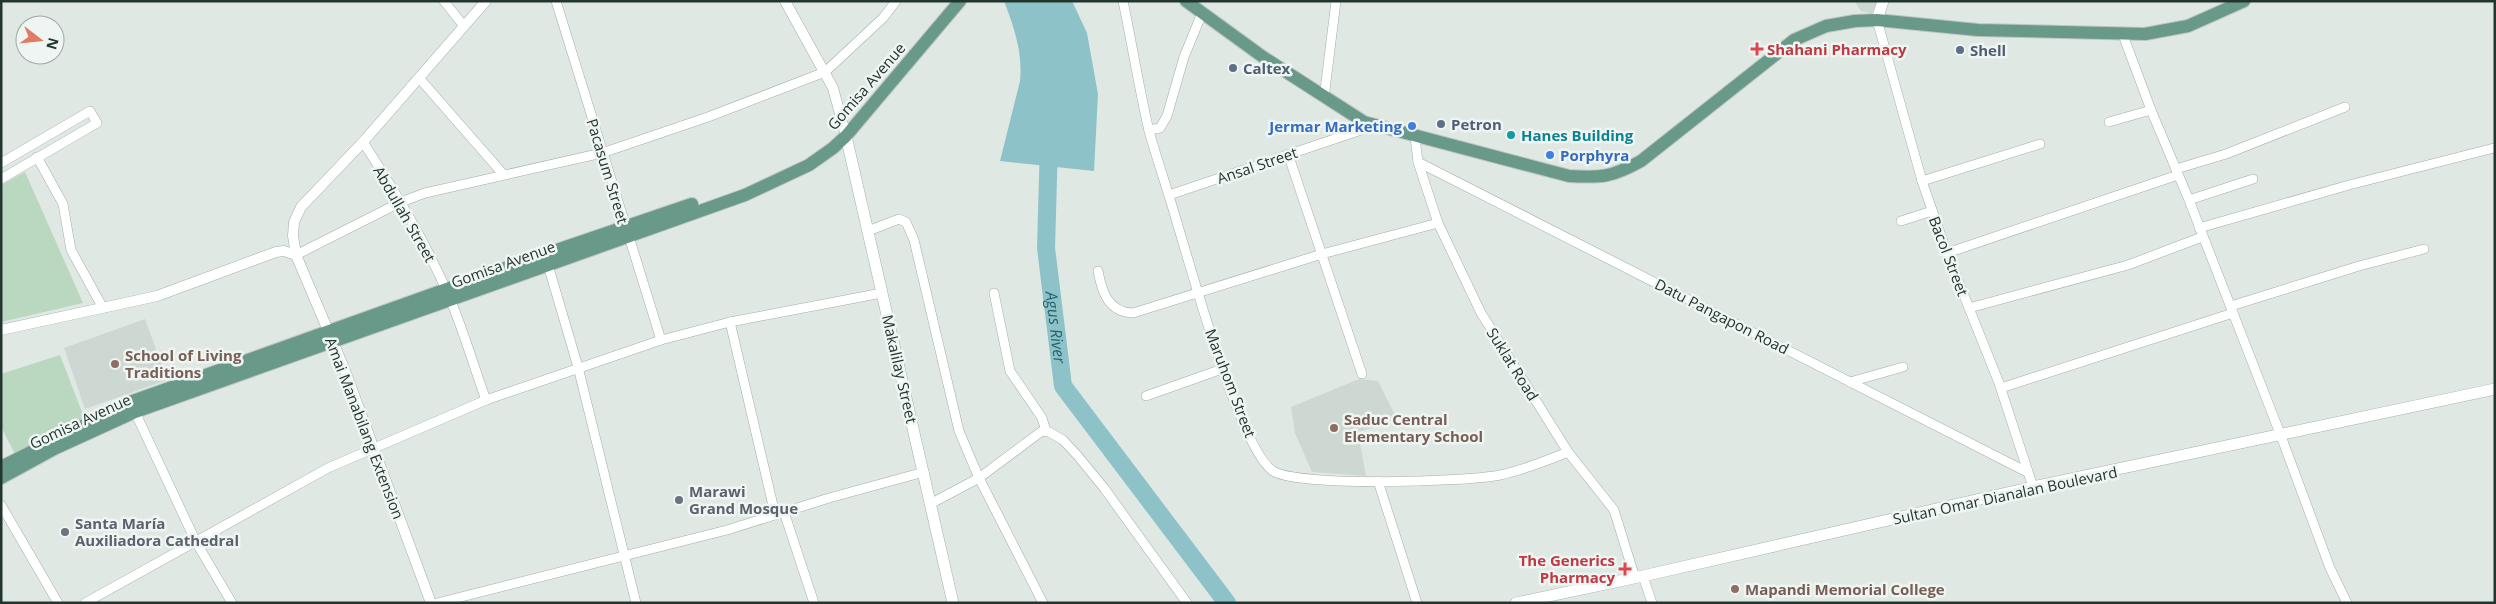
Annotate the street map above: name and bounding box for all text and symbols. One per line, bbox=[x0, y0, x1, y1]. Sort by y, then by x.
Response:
north arrow bbox=[15, 15, 65, 65]
text: N bbox=[42, 36, 64, 52]
street label: Gomisa Avenue bbox=[823, 38, 909, 134]
place label: Shahani Pharmacy bbox=[1767, 39, 1907, 59]
place label: Shell bbox=[1970, 40, 2006, 60]
marker: Shahani Pharmacy bbox=[1751, 43, 1763, 55]
marker: Shell bbox=[1954, 44, 1966, 56]
place label: Caltex bbox=[1243, 58, 1291, 78]
marker: Caltex bbox=[1227, 62, 1239, 74]
place label: Petron bbox=[1451, 114, 1502, 134]
street label: Pacasum Street bbox=[583, 116, 633, 226]
place label: Jermar Marketing bbox=[1267, 116, 1403, 136]
marker: Petron bbox=[1435, 118, 1447, 130]
marker: Jermar Marketing bbox=[1406, 120, 1418, 132]
place label: Hanes Building bbox=[1521, 125, 1634, 145]
marker: Hanes Building bbox=[1505, 129, 1517, 141]
street label: Ansal Street bbox=[1214, 142, 1300, 188]
place label: Porphyra bbox=[1560, 145, 1629, 165]
marker: Porphyra bbox=[1544, 149, 1556, 161]
street label: Abdullah Street bbox=[369, 162, 441, 266]
street label: Bacol Street bbox=[1925, 213, 1973, 299]
street label: Gomisa Avenue bbox=[448, 236, 558, 292]
street label: Datu Pangapon Road bbox=[1652, 274, 1792, 358]
water label: Agus River bbox=[1040, 289, 1071, 365]
street label: Makalilay Street bbox=[878, 313, 922, 425]
street label: Suklat Road bbox=[1483, 324, 1543, 404]
street label: Maruhom Street bbox=[1201, 326, 1261, 440]
street label: Amai Manabilang Extension bbox=[321, 334, 409, 522]
place label: School of Living Traditions bbox=[125, 345, 242, 382]
marker: School of Living Traditions bbox=[109, 358, 121, 370]
street label: Gomisa Avenue bbox=[26, 389, 134, 453]
place label: Saduc Central Elementary School bbox=[1344, 409, 1483, 446]
marker: Saduc Central Elementary School bbox=[1328, 422, 1340, 434]
street label: Sultan Omar Dianalan Boulevard bbox=[1891, 461, 2119, 529]
place label: Marawi Grand Mosque bbox=[689, 481, 798, 518]
marker: Marawi Grand Mosque bbox=[673, 494, 685, 506]
place label: Santa María Auxiliadora Cathedral bbox=[75, 513, 239, 550]
marker: Santa María Auxiliadora Cathedral bbox=[59, 526, 71, 538]
place label: The Generics Pharmacy bbox=[1519, 550, 1615, 587]
marker: The Generics Pharmacy bbox=[1619, 563, 1631, 575]
place label: Mapandi Memorial College bbox=[1745, 579, 1945, 599]
marker: Mapandi Memorial College bbox=[1729, 583, 1741, 595]

